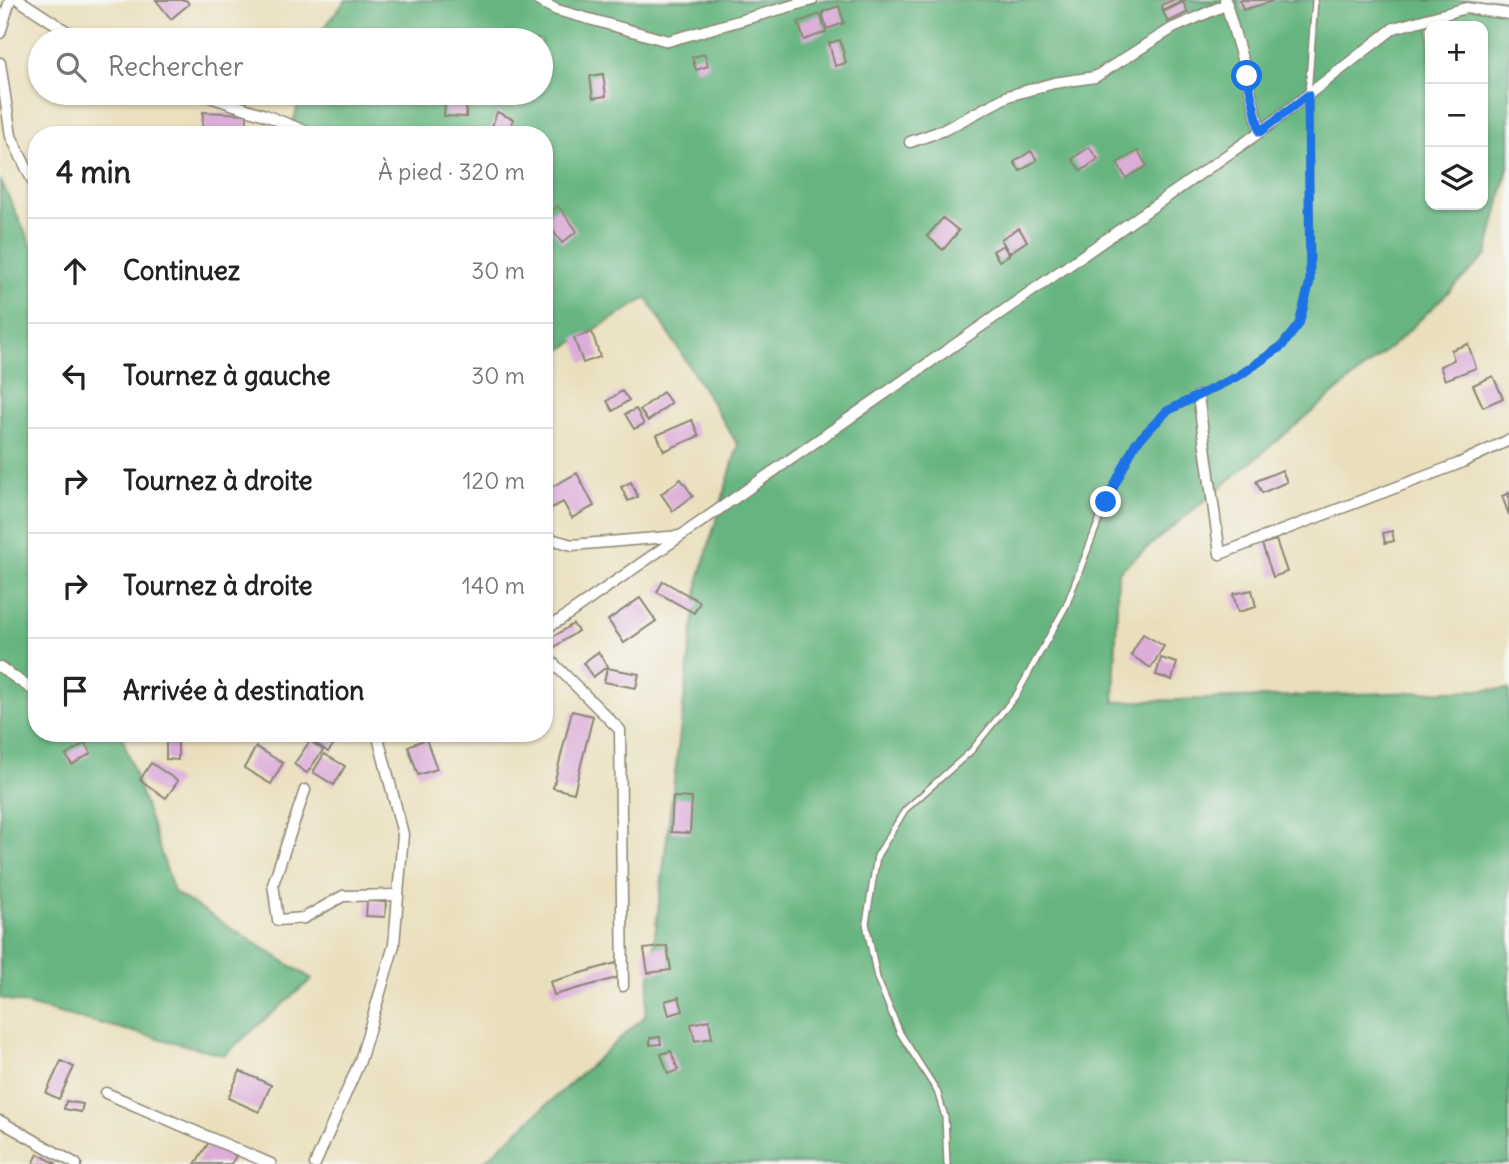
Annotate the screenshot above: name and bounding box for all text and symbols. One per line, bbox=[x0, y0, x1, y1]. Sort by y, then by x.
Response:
map controls bbox=[1425, 21, 1488, 210]
button: + bbox=[1425, 21, 1488, 84]
search box bbox=[28, 28, 553, 105]
icon: search bbox=[52, 48, 90, 86]
text: Rechercher bbox=[108, 50, 244, 83]
route start bbox=[1231, 60, 1262, 91]
button: − bbox=[1425, 84, 1488, 147]
button: layers bbox=[1425, 147, 1488, 210]
text: 4 min bbox=[56, 153, 131, 191]
text: À pied · 320 m bbox=[378, 157, 525, 186]
icon: ahead bbox=[56, 252, 94, 290]
text: Continuez bbox=[123, 254, 240, 287]
text: 30 m bbox=[471, 256, 525, 285]
icon: left bbox=[56, 357, 94, 395]
text: Tournez à gauche bbox=[123, 359, 331, 392]
text: 30 m bbox=[471, 361, 525, 390]
icon: right bbox=[56, 462, 94, 500]
text: Tournez à droite bbox=[123, 464, 313, 497]
text: 120 m bbox=[462, 466, 525, 495]
route end bbox=[1090, 486, 1121, 517]
icon: right bbox=[56, 567, 94, 605]
text: Tournez à droite bbox=[123, 569, 313, 602]
text: 140 m bbox=[462, 571, 525, 600]
icon: arrive bbox=[56, 672, 94, 710]
text: Arrivée à destination bbox=[123, 674, 364, 707]

